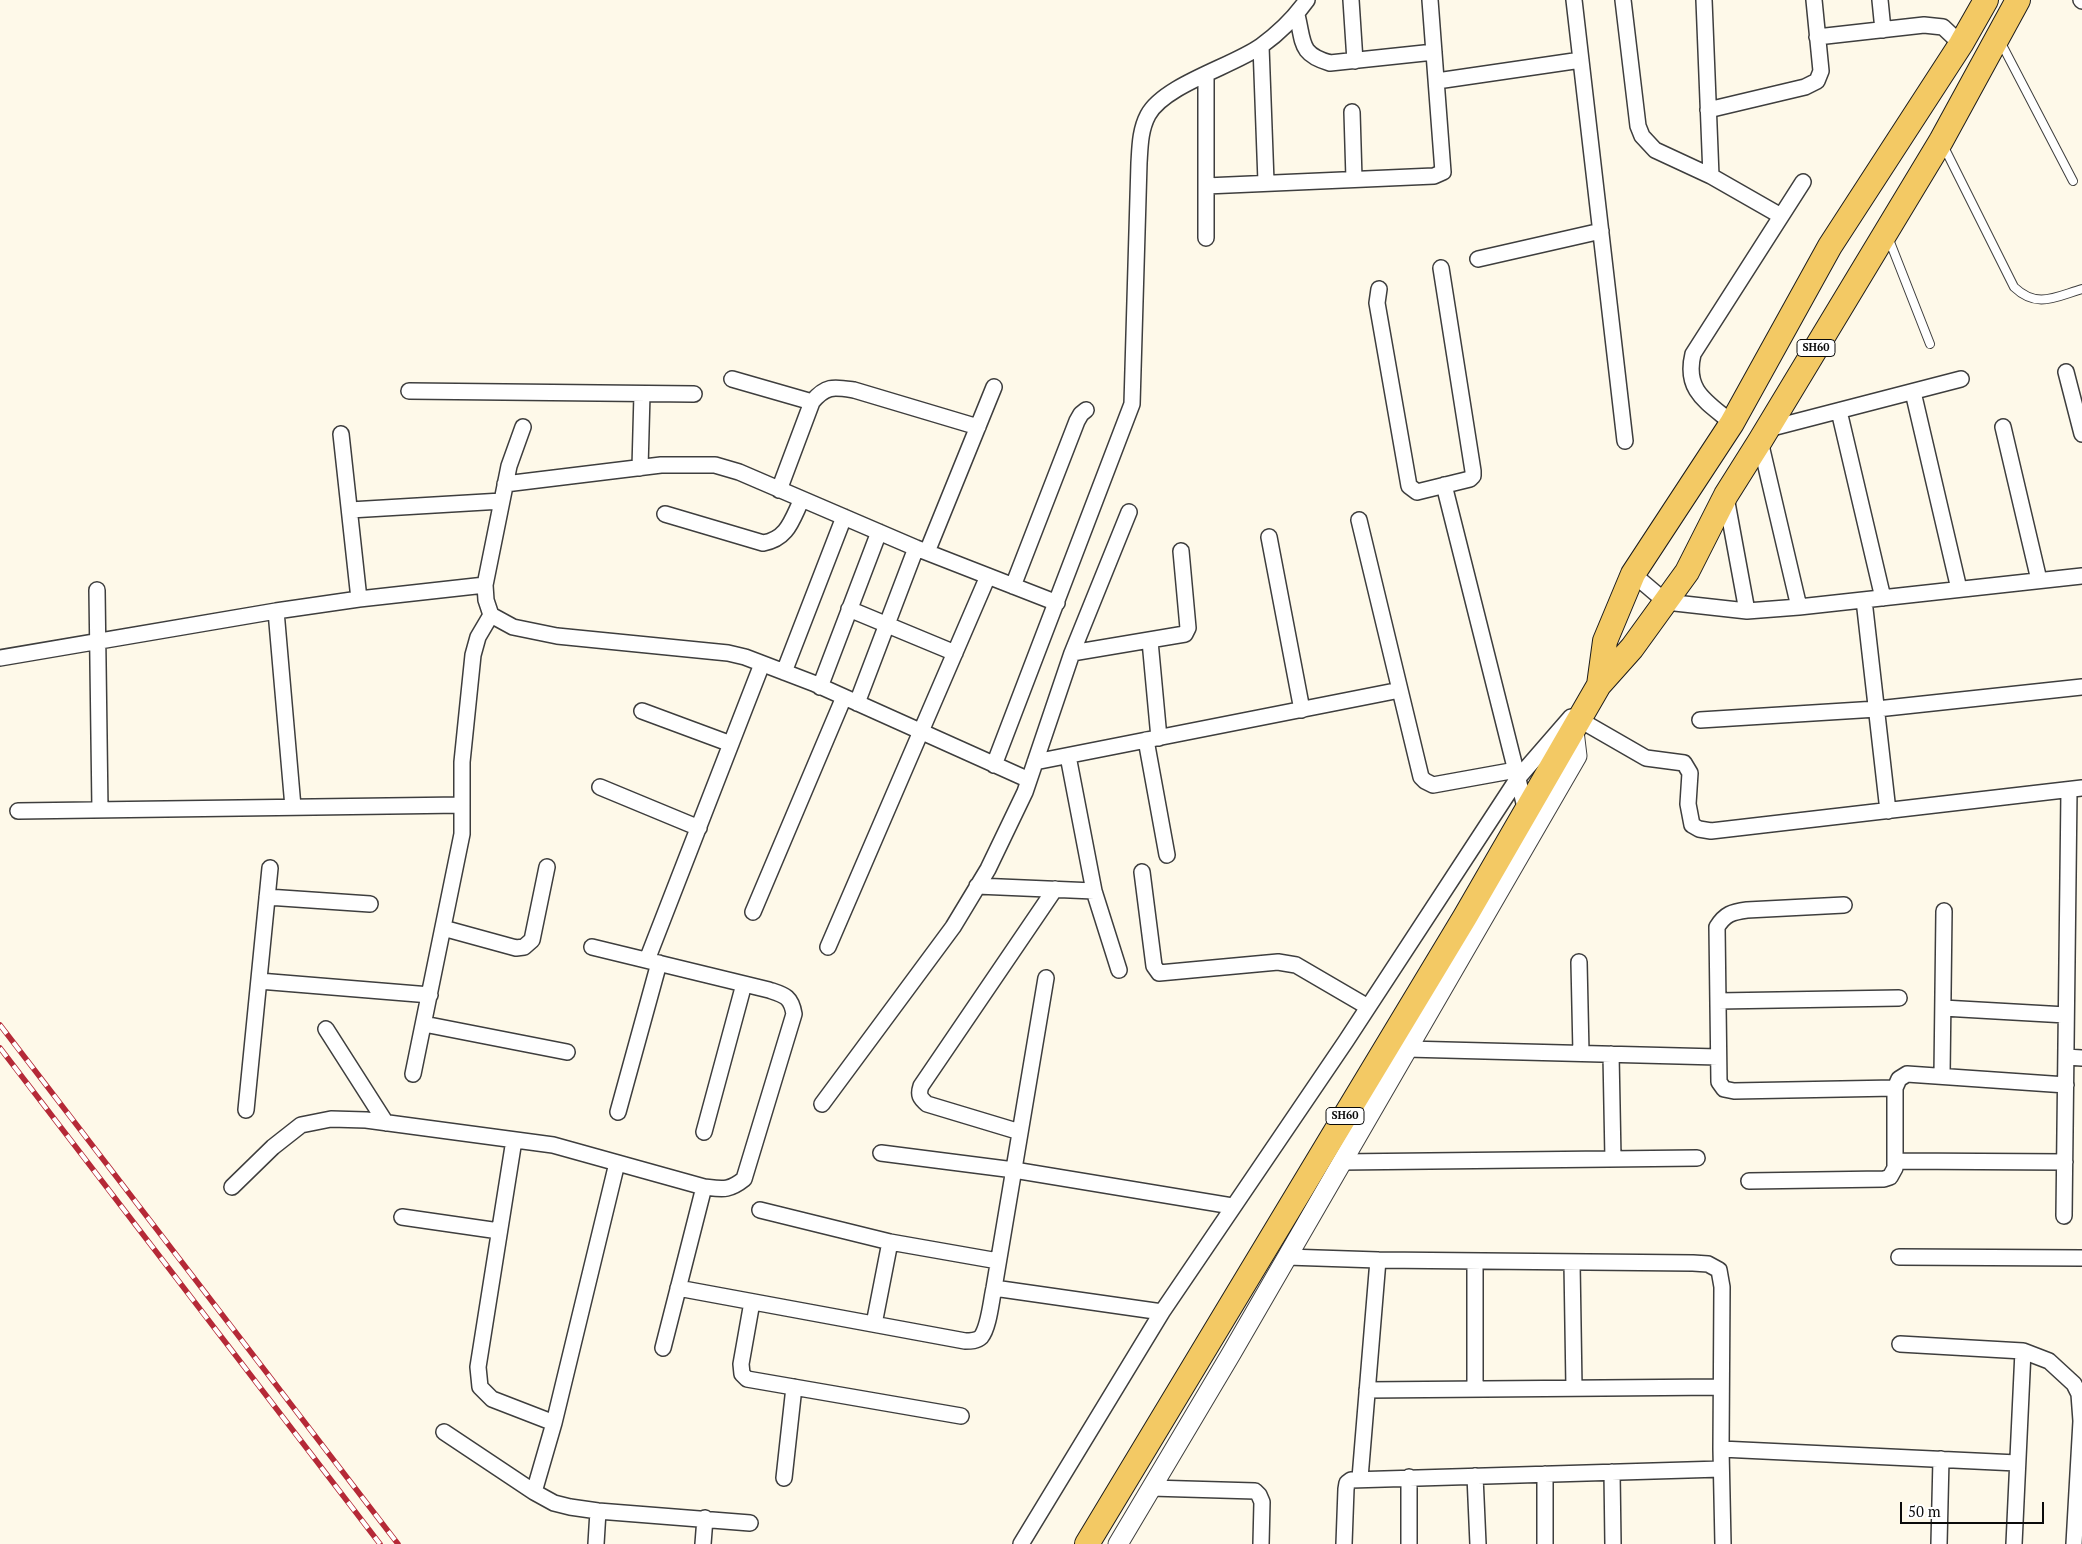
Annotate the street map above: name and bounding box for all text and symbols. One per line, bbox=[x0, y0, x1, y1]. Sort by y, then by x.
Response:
road number: SH60 bbox=[1797, 339, 1835, 356]
road number: SH60 bbox=[1326, 1108, 1364, 1124]
scale bar bbox=[1902, 1492, 2046, 1524]
text: 50 m bbox=[1908, 1501, 1941, 1521]

